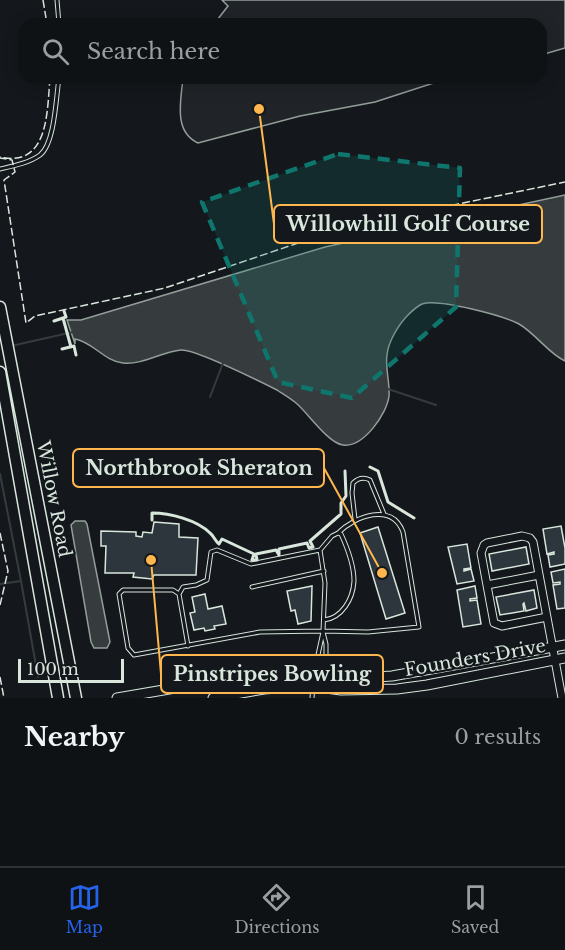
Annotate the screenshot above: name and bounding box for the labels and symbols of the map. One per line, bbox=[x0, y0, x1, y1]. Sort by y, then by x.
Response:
callout: Willowhill Golf Course bbox=[274, 205, 542, 243]
text: Willowhill Golf Course bbox=[285, 212, 530, 236]
street label: Willow Road bbox=[32, 438, 76, 559]
callout: Northbrook Sheraton bbox=[73, 449, 324, 487]
text: Northbrook Sheraton bbox=[85, 456, 313, 480]
street label: Founders Drive bbox=[402, 635, 548, 681]
callout: Pinstripes Bowling bbox=[161, 655, 383, 693]
scale bar bbox=[18, 656, 124, 684]
text: Pinstripes Bowling bbox=[173, 662, 372, 686]

